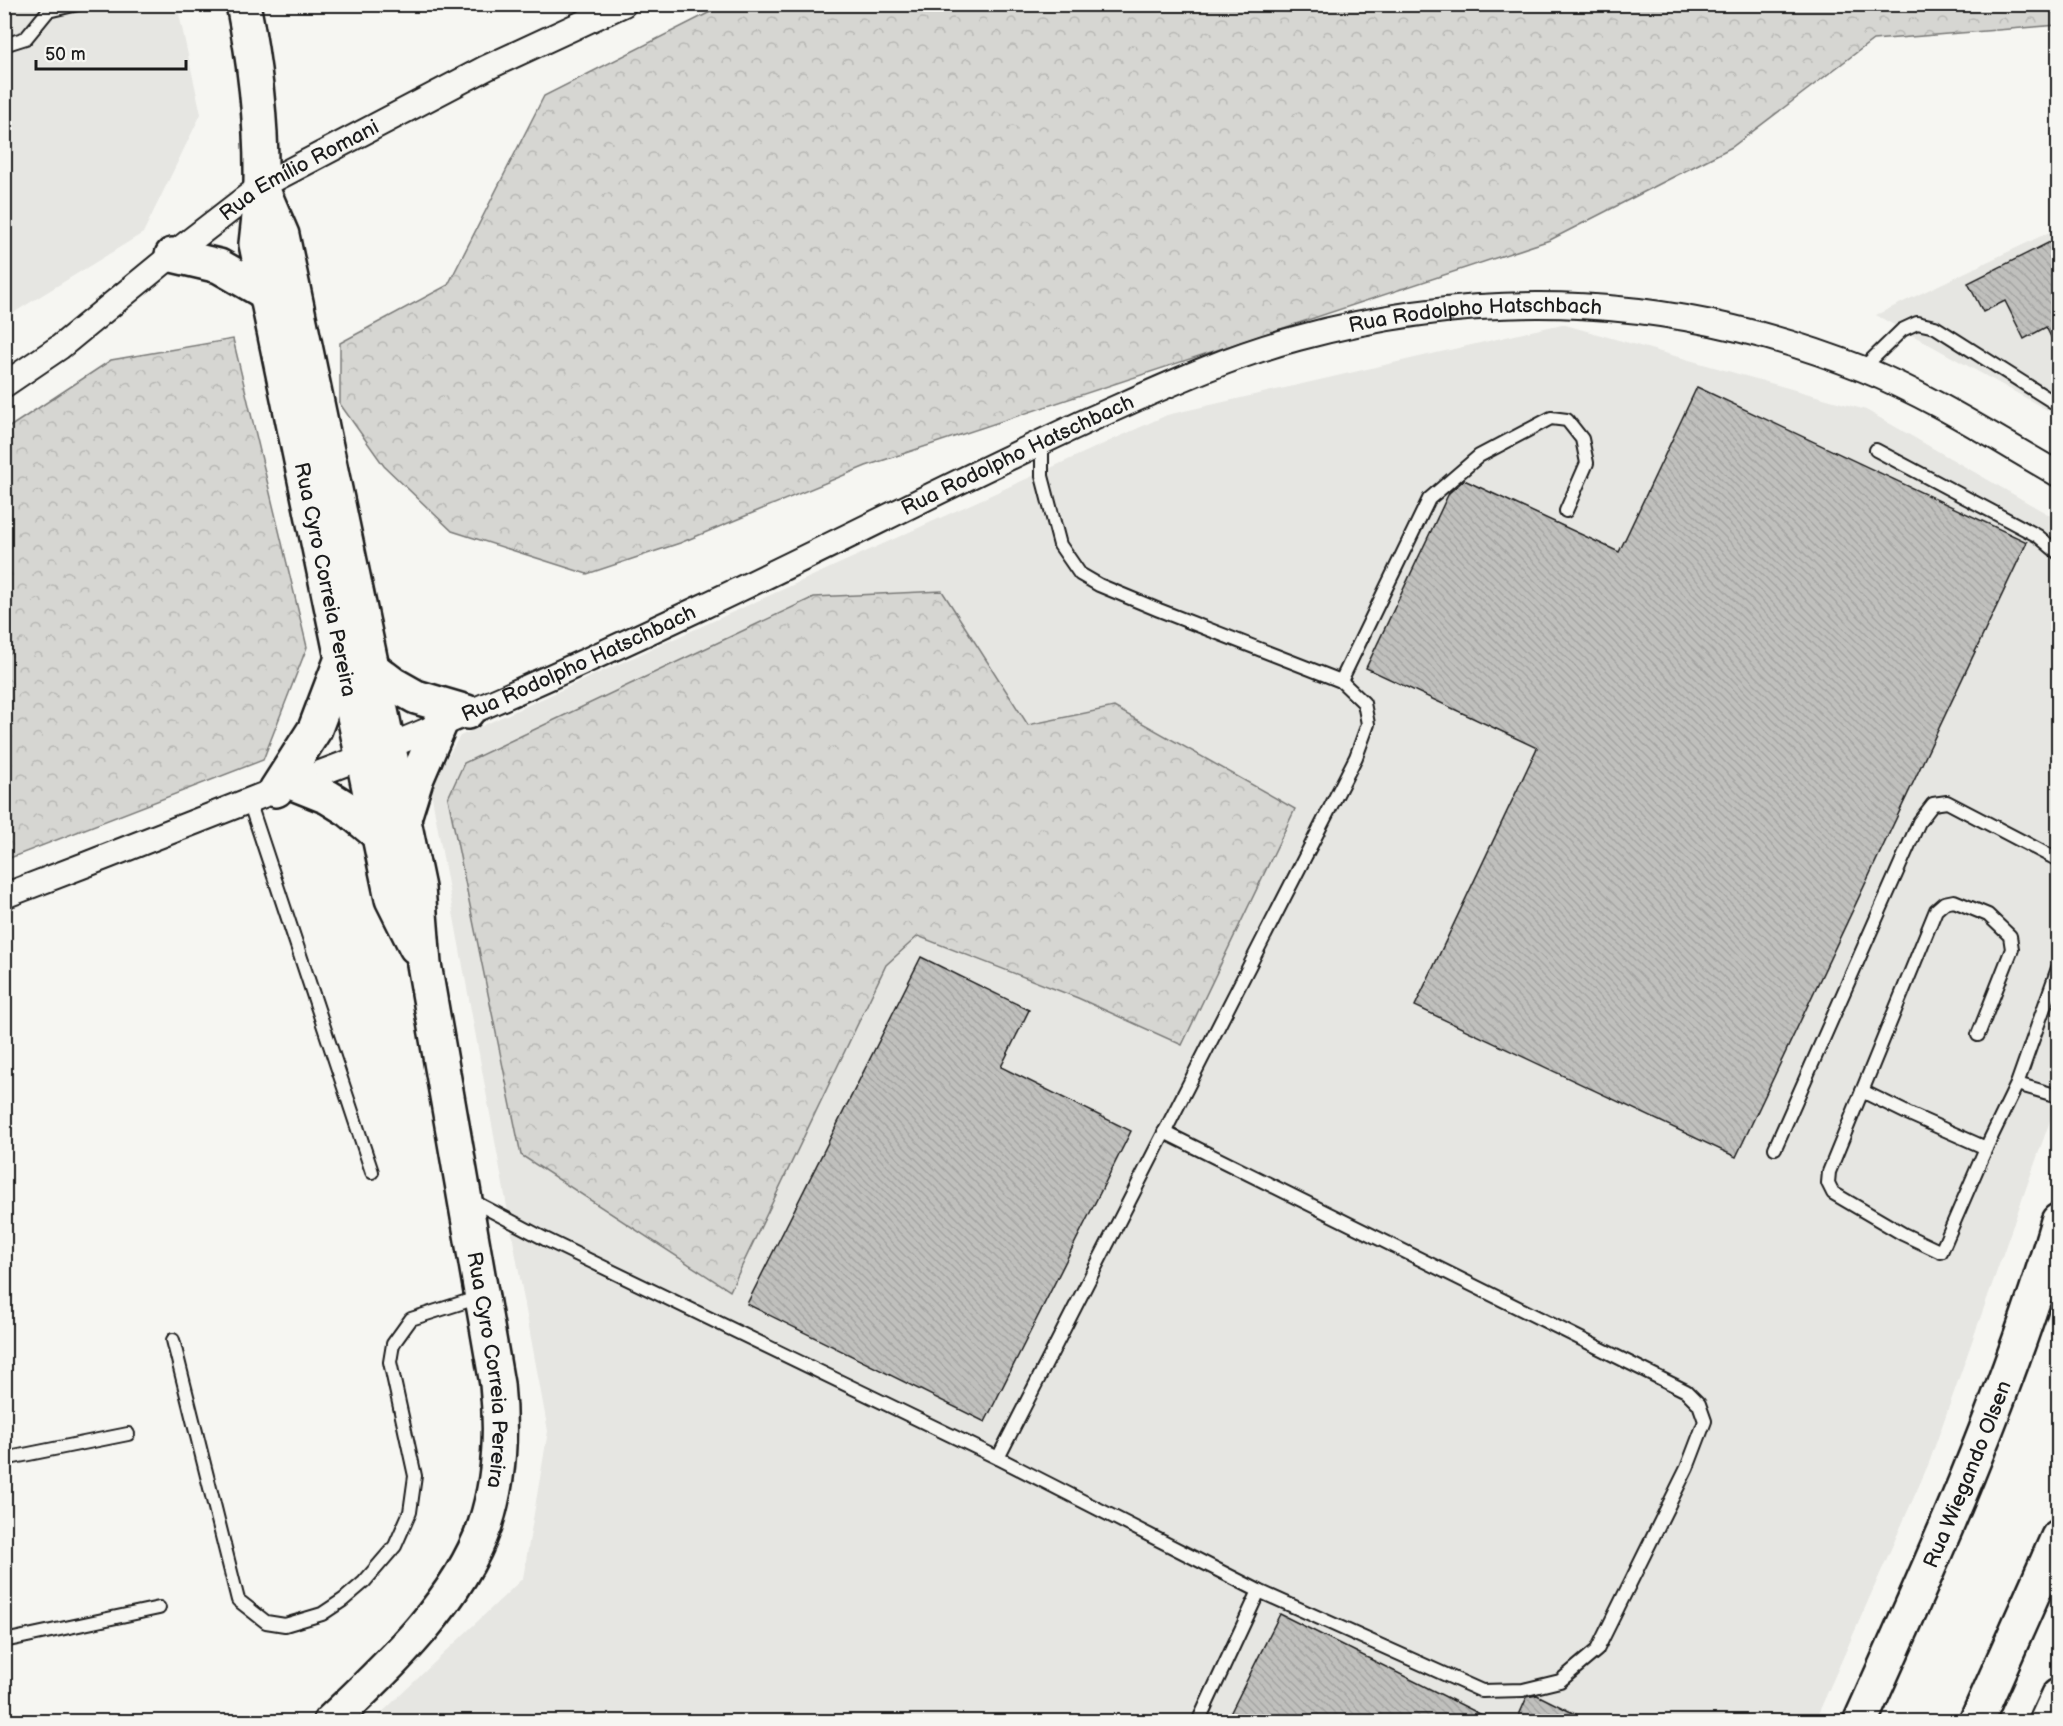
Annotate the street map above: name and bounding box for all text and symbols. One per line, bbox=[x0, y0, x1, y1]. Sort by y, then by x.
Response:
scale bar bbox=[36, 33, 186, 71]
text: 50 m bbox=[45, 44, 86, 65]
street label: Rua Emílio Romani bbox=[214, 114, 383, 226]
street label: Rua Rodolpho Hatschbach bbox=[1346, 293, 1603, 338]
street label: Rua Rodolpho Hatschbach bbox=[897, 389, 1138, 521]
street label: Rua Cyro Correia Pereira bbox=[289, 460, 362, 699]
street label: Rua Rodolpho Hatschbach bbox=[457, 599, 700, 727]
street label: Rua Cyro Correia Pereira bbox=[462, 1250, 512, 1490]
street label: Rua Wiegando Olsen bbox=[1918, 1377, 2016, 1572]

